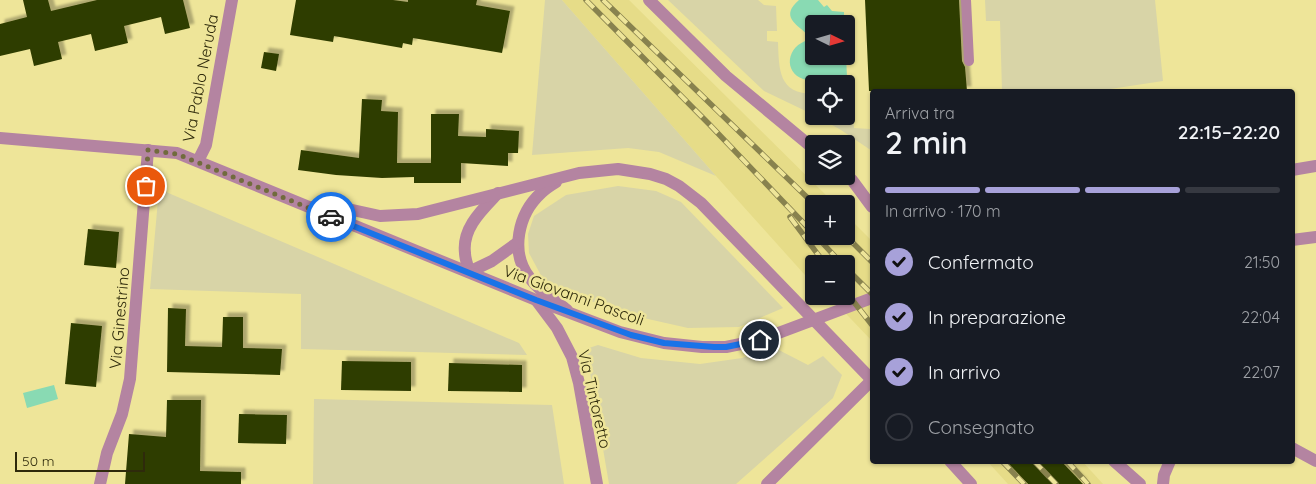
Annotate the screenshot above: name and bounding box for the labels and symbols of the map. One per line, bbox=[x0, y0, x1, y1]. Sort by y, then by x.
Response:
street label: Via Pablo Neruda bbox=[178, 12, 222, 144]
north arrow bbox=[805, 15, 855, 65]
pin bbox=[125, 165, 167, 207]
courier bbox=[306, 192, 356, 242]
street label: Via Giovanni Pascoli bbox=[501, 260, 647, 330]
street label: Via Ginestrino bbox=[105, 266, 133, 370]
pin bbox=[739, 319, 781, 361]
street label: Via Tintoretto bbox=[574, 348, 616, 450]
scale bar bbox=[15, 449, 145, 472]

